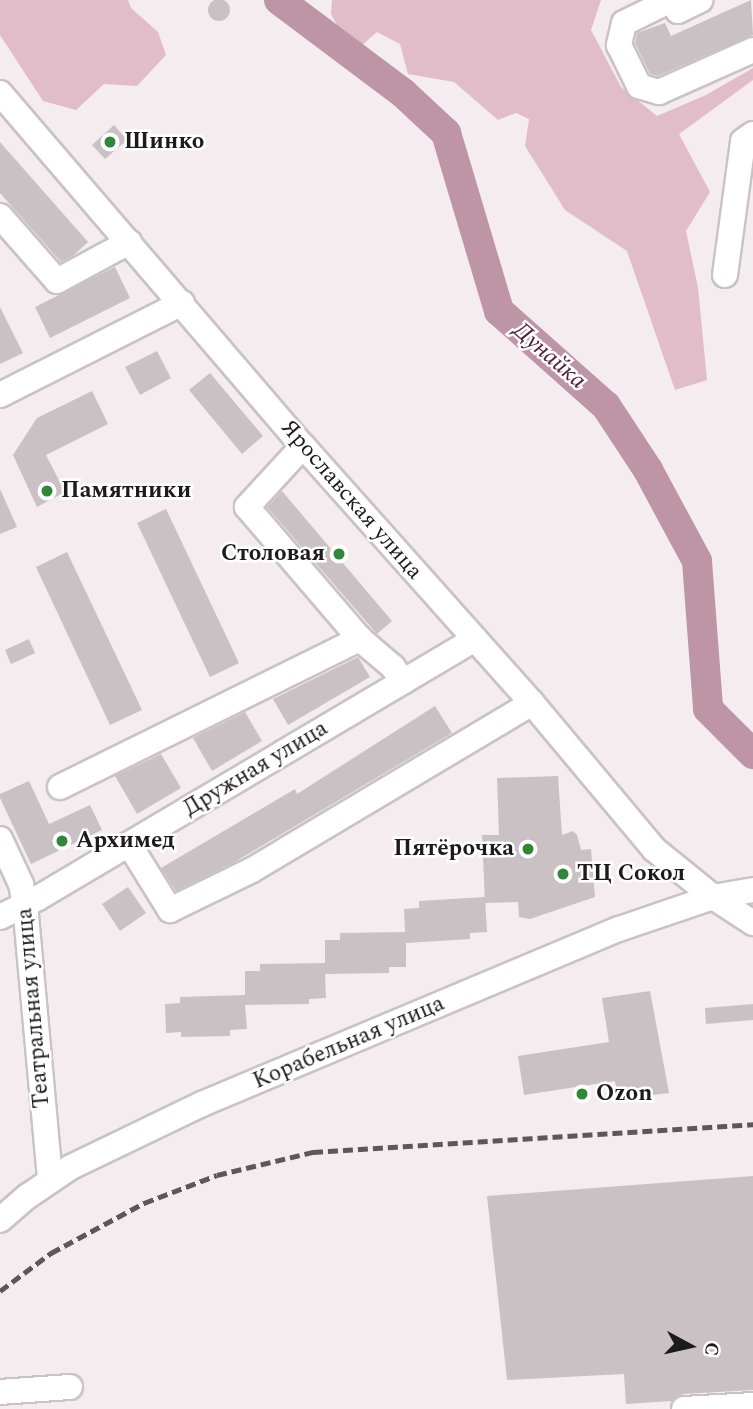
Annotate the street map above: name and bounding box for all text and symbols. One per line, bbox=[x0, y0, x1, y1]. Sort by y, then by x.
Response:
place label: Шинко bbox=[124, 128, 204, 156]
marker: Шинко bbox=[102, 134, 118, 150]
water label: Дунайка bbox=[506, 316, 592, 396]
street label: Ярославская улица bbox=[274, 415, 428, 585]
place label: Памятники bbox=[61, 477, 191, 505]
marker: Памятники bbox=[39, 483, 55, 499]
place label: Столовая bbox=[221, 540, 325, 568]
marker: Столовая bbox=[331, 546, 347, 562]
street label: Дружная улица bbox=[179, 715, 333, 823]
place label: Архимед bbox=[76, 827, 175, 855]
marker: Архимед bbox=[54, 833, 70, 849]
place label: Пятёрочка bbox=[393, 835, 514, 863]
marker: Пятёрочка bbox=[520, 841, 536, 857]
place label: ТЦ Сокол bbox=[577, 860, 685, 888]
marker: ТЦ Сокол bbox=[555, 866, 571, 882]
street label: Театральная улица bbox=[11, 907, 57, 1109]
street label: Корабельная улица bbox=[249, 990, 449, 1096]
place label: Ozon bbox=[596, 1080, 652, 1108]
marker: Ozon bbox=[574, 1086, 590, 1102]
north arrow bbox=[655, 1311, 725, 1381]
text: С bbox=[696, 1340, 727, 1358]

